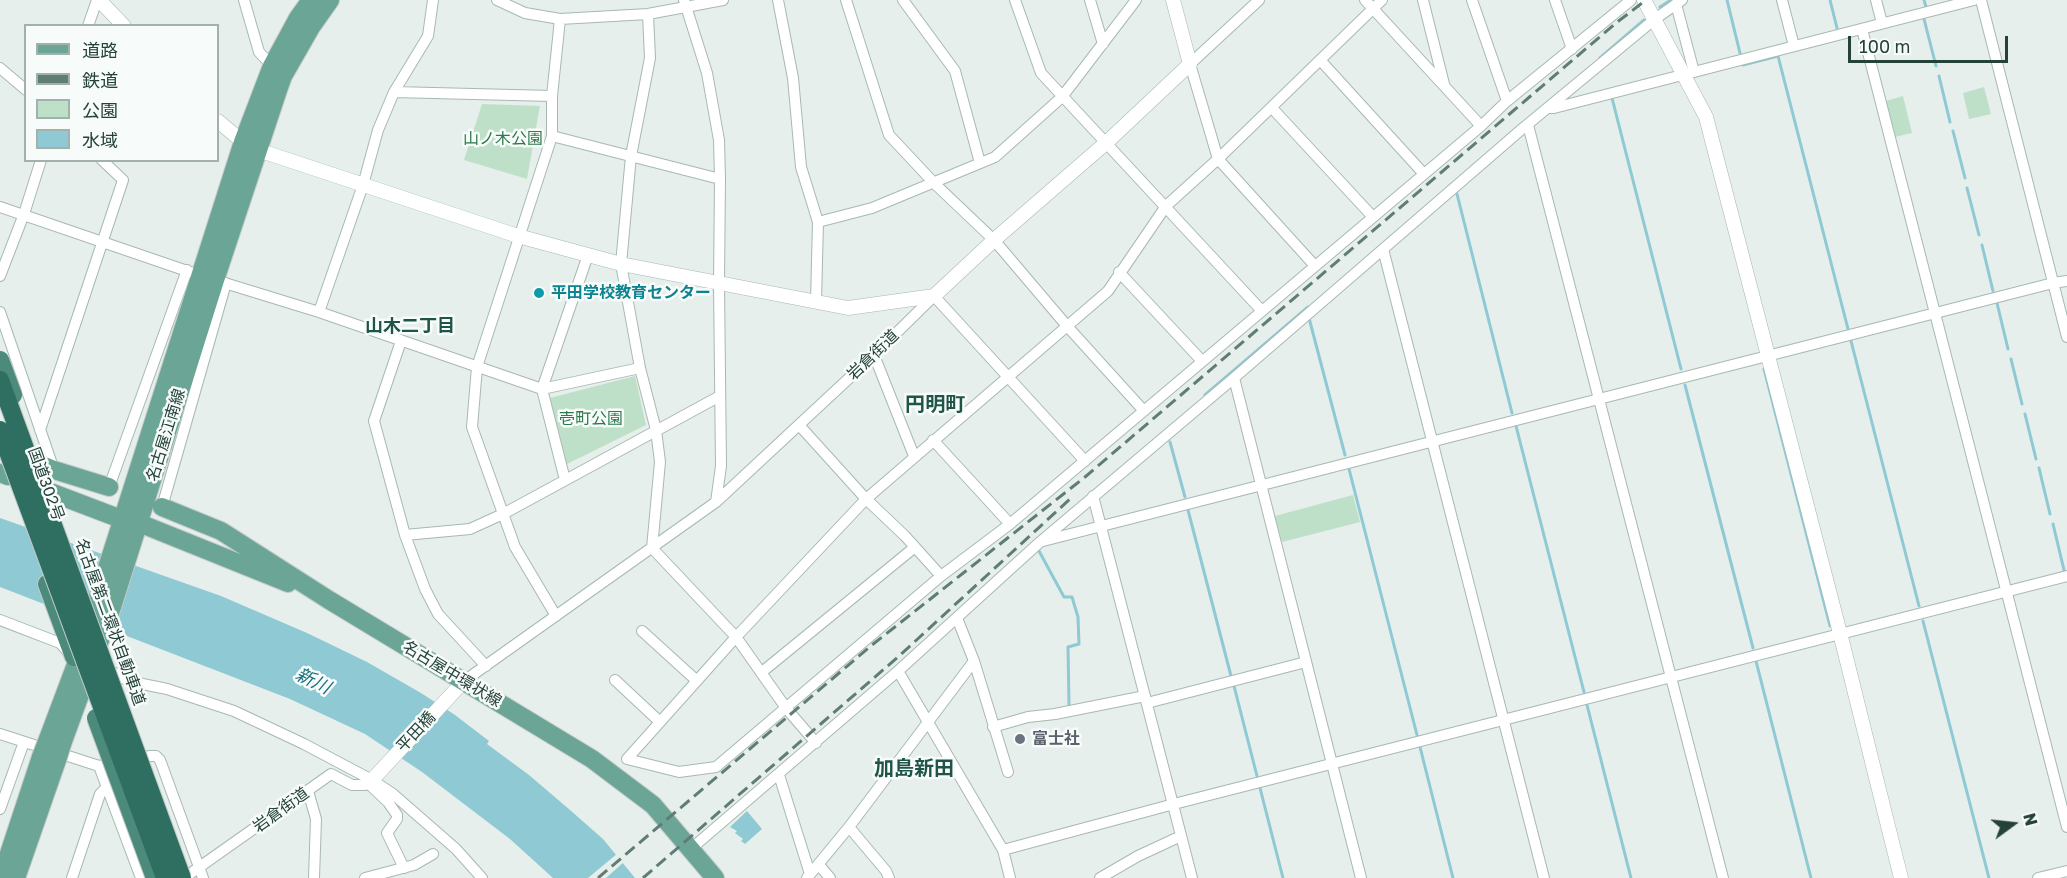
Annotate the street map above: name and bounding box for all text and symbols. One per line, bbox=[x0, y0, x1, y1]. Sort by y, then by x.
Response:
legend bbox=[24, 24, 219, 162]
scale bar bbox=[1851, 24, 2012, 62]
text: 100 m bbox=[1859, 35, 1910, 57]
text: 道路 bbox=[82, 39, 118, 61]
text: 鉄道 bbox=[82, 69, 118, 91]
text: 公園 bbox=[82, 99, 118, 121]
text: 水域 bbox=[82, 129, 118, 151]
park label: 山ノ木公園 bbox=[463, 129, 543, 149]
place label: 平田学校教育センター bbox=[551, 283, 711, 303]
marker: 平田学校教育センター bbox=[532, 286, 546, 300]
district label: 山木二丁目 bbox=[365, 315, 455, 337]
street label: 岩倉街道 bbox=[843, 326, 903, 384]
street label: 名古屋江南線 bbox=[143, 386, 189, 484]
district label: 円明町 bbox=[905, 393, 965, 417]
park label: 壱町公園 bbox=[559, 409, 623, 429]
street label: 国道302号 bbox=[24, 445, 68, 523]
street label: 名古屋第二環状自動車道 bbox=[71, 536, 149, 708]
street label: 名古屋中環状線 bbox=[399, 637, 505, 711]
water label: 新川 bbox=[292, 663, 334, 699]
street label: 平田橋 bbox=[393, 708, 439, 756]
place label: 富士社 bbox=[1032, 729, 1080, 749]
marker: 富士社 bbox=[1013, 732, 1027, 746]
district label: 加島新田 bbox=[874, 757, 954, 781]
street label: 岩倉街道 bbox=[249, 783, 313, 837]
north arrow bbox=[1983, 794, 2043, 854]
text: N bbox=[2019, 811, 2042, 828]

